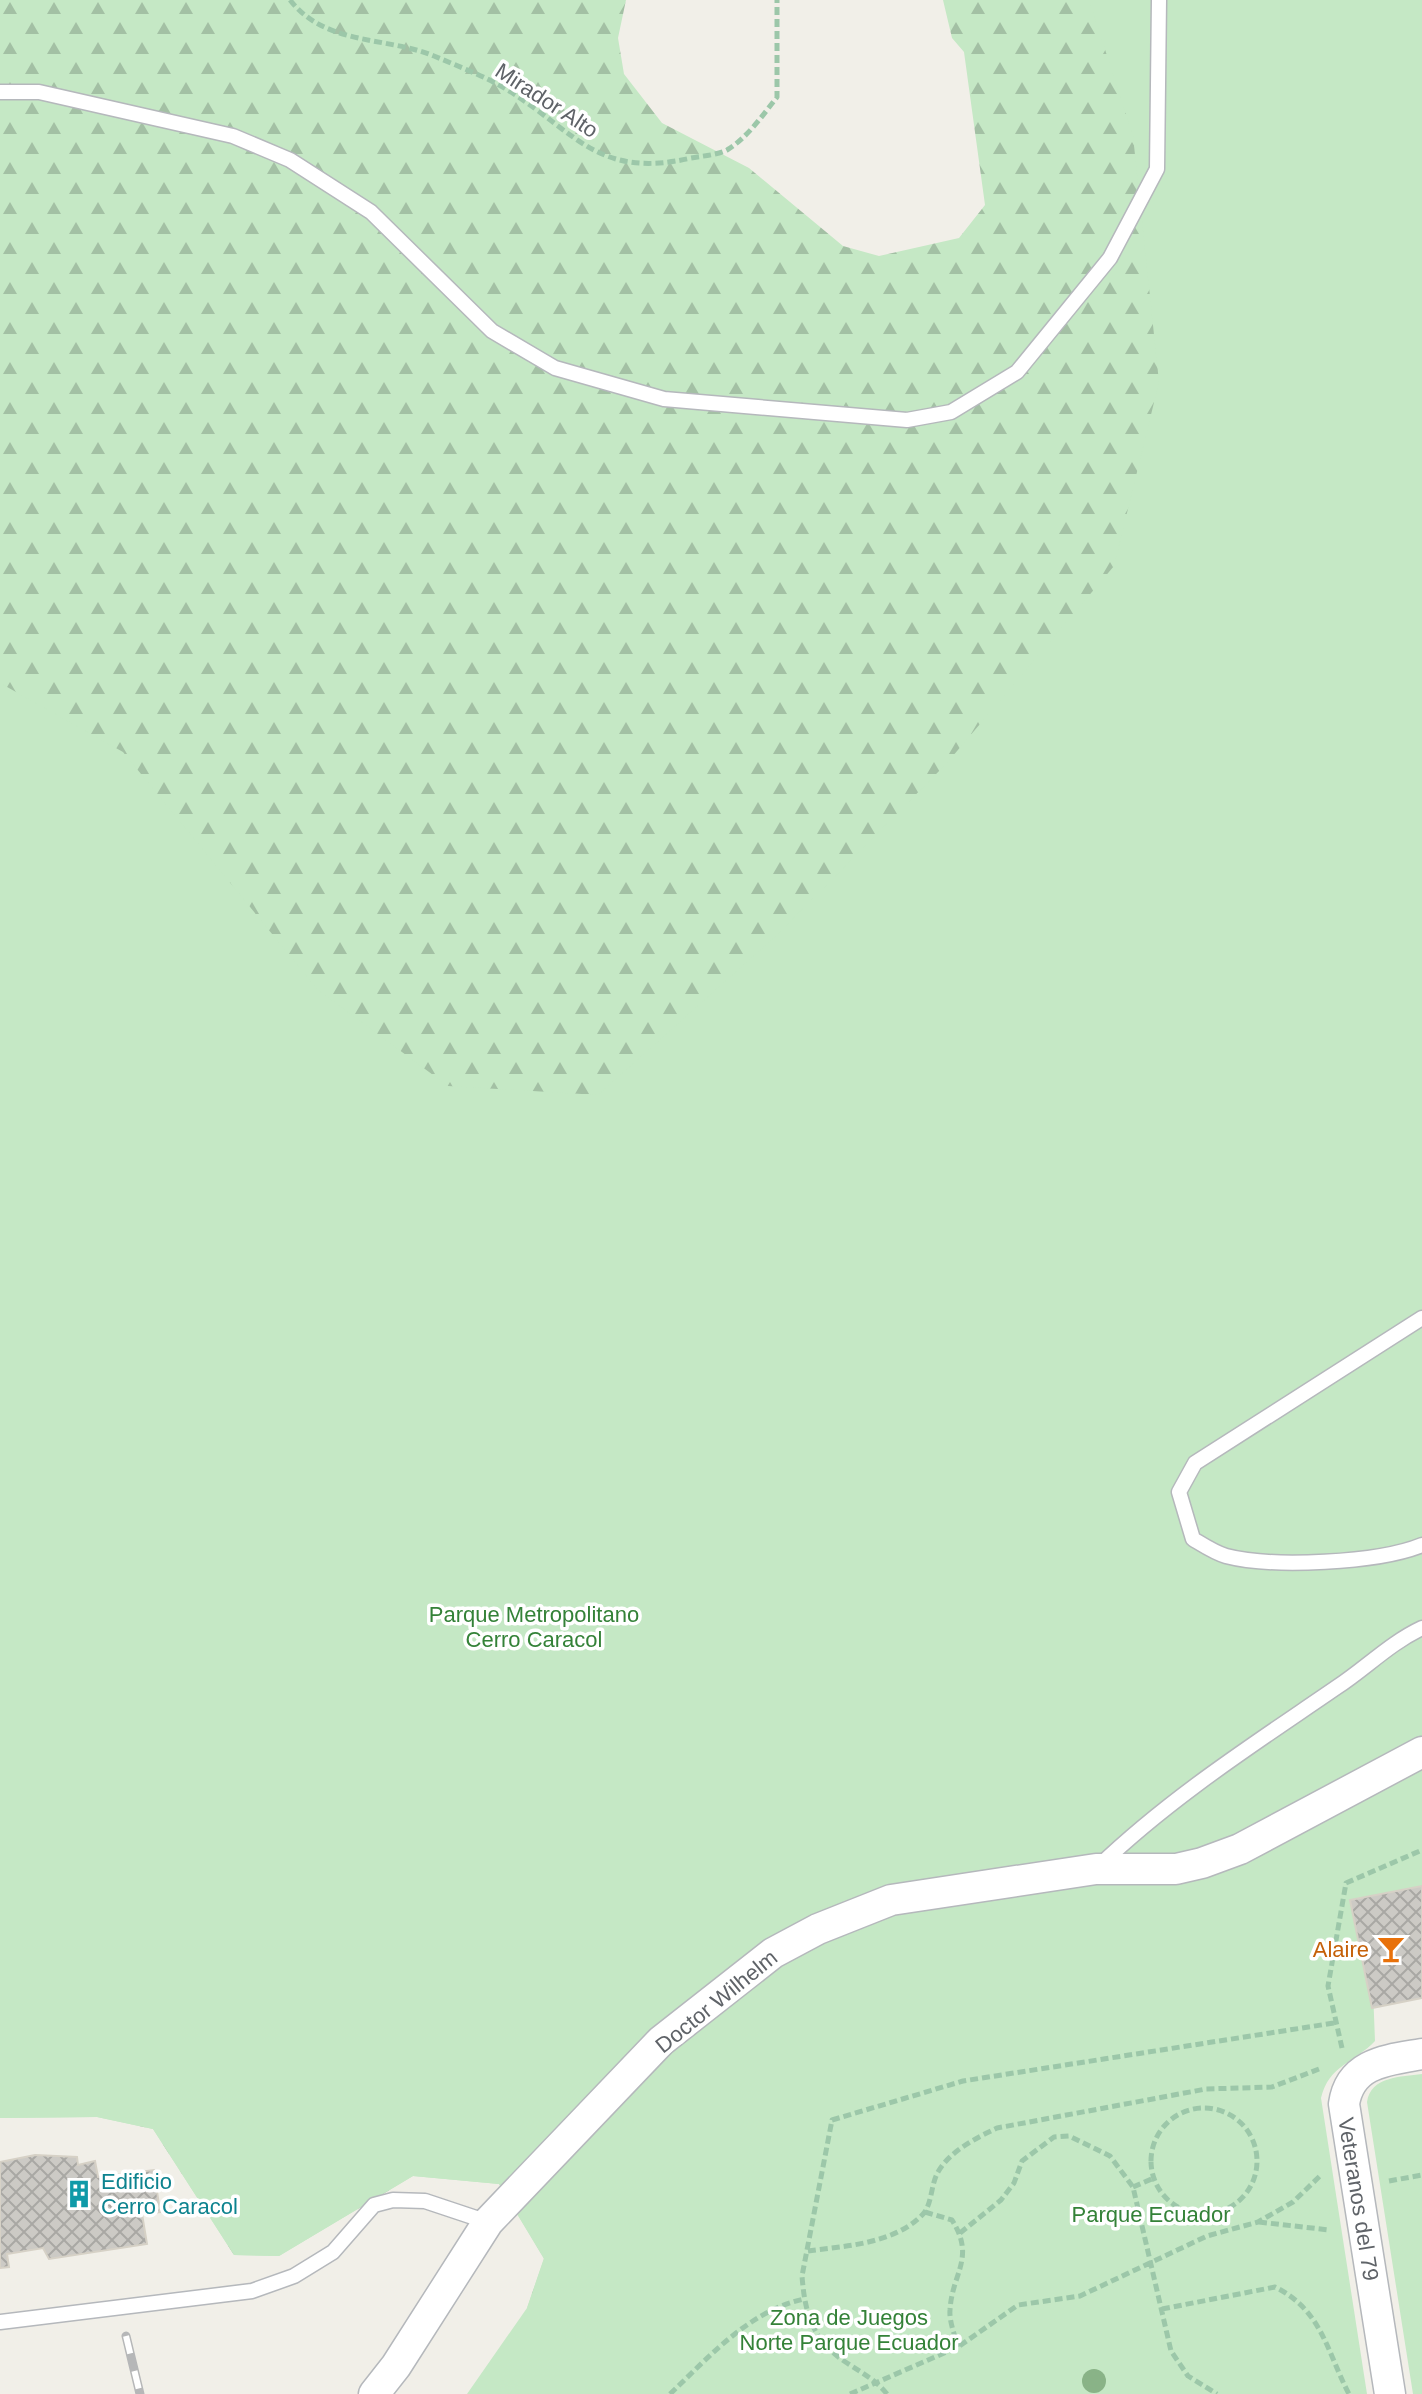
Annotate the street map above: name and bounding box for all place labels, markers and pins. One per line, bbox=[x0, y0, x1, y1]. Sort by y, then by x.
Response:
bar icon: Alaire bbox=[1376, 1934, 1406, 1964]
place label: Alaire bbox=[1313, 1937, 1369, 1962]
place label: Edificio Cerro Caracol bbox=[101, 2169, 238, 2219]
building icon: Edificio Cerro Caracol bbox=[64, 2179, 94, 2209]

